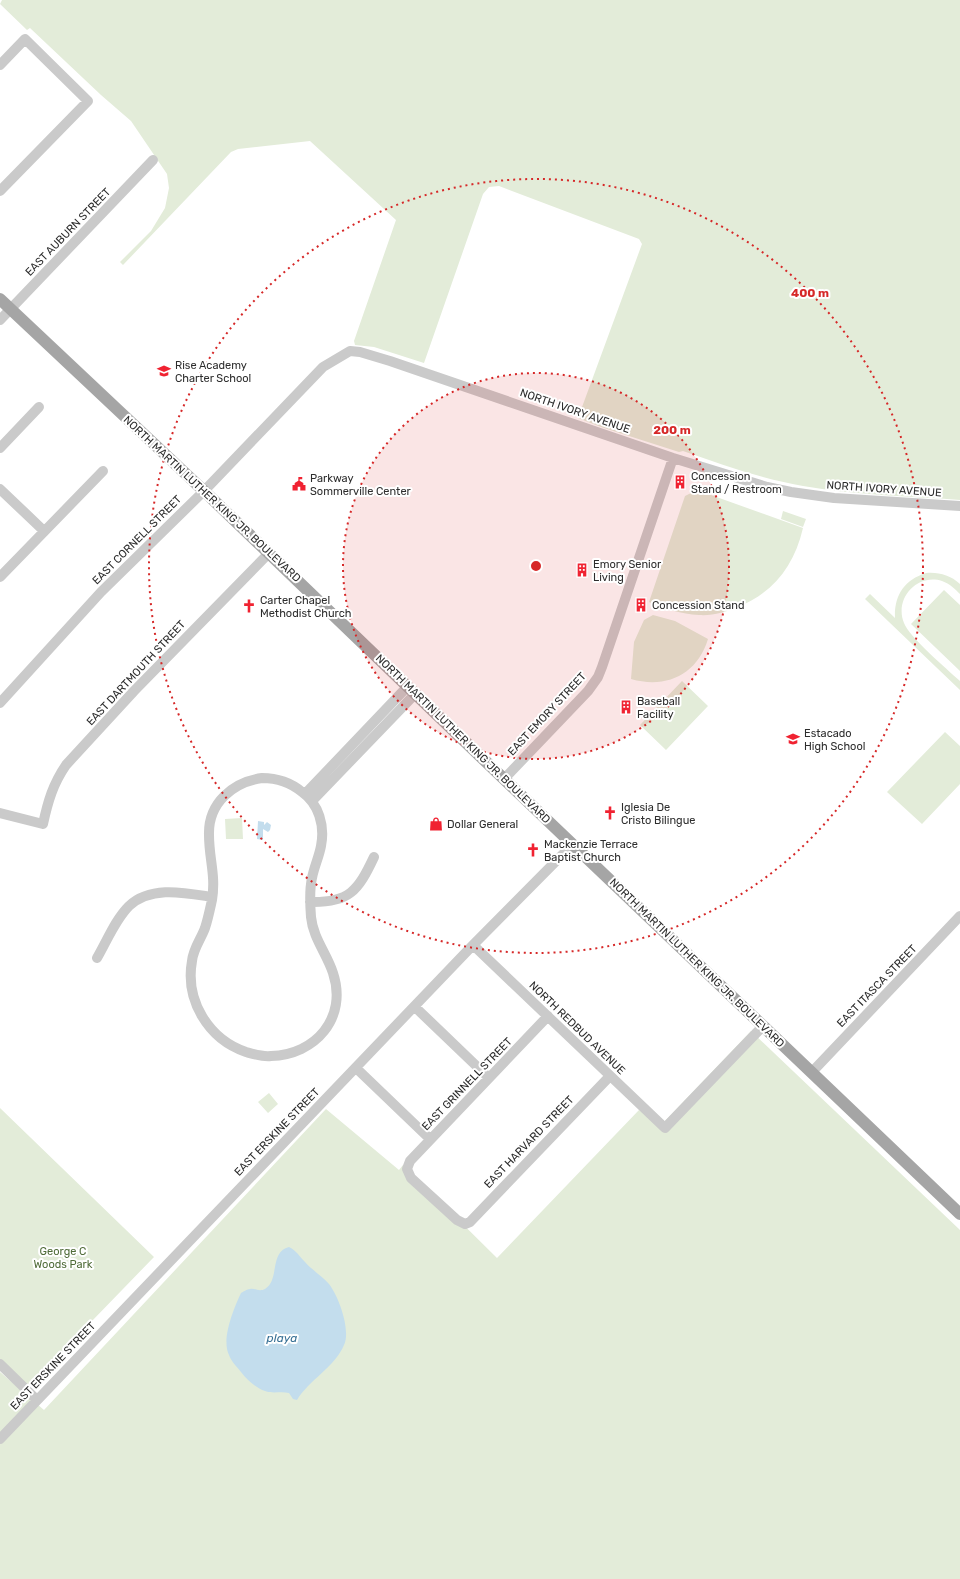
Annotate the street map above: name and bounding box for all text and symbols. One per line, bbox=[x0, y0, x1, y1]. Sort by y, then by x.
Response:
street label: EAST AUBURN STREET bbox=[23, 185, 114, 279]
text: 400 m bbox=[791, 286, 829, 300]
place label: Rise Academy Charter School bbox=[175, 359, 251, 385]
school or university icon: Rise Academy Charter School bbox=[156, 363, 172, 379]
street label: NORTH IVORY AVENUE bbox=[518, 386, 632, 436]
street label: NORTH MARTIN LUTHER KING JR. BOULEVARD bbox=[121, 413, 303, 585]
text: 200 m bbox=[653, 423, 691, 437]
place label: Concession Stand / Restroom bbox=[691, 470, 782, 496]
place label: Parkway Sommerville Center bbox=[310, 472, 412, 498]
building icon: Concession Stand / Restroom bbox=[672, 474, 688, 490]
public building icon: Parkway Sommerville Center bbox=[291, 476, 307, 492]
street label: NORTH IVORY AVENUE bbox=[826, 478, 942, 500]
street label: EAST CORNELL STREET bbox=[90, 492, 185, 587]
place label: Emory Senior Living bbox=[593, 558, 662, 584]
centre of rings bbox=[529, 559, 543, 573]
building icon: Emory Senior Living bbox=[574, 562, 590, 578]
place label: Carter Chapel Methodist Church bbox=[260, 594, 351, 620]
building icon: Concession Stand bbox=[633, 597, 649, 613]
church icon: Carter Chapel Methodist Church bbox=[241, 598, 257, 614]
place label: Concession Stand bbox=[652, 599, 745, 612]
street label: EAST DARTMOUTH STREET bbox=[84, 617, 188, 728]
street label: NORTH MARTIN LUTHER KING JR. BOULEVARD bbox=[373, 652, 553, 826]
street label: EAST EMORY STREET bbox=[505, 669, 589, 758]
place label: Baseball Facility bbox=[637, 695, 680, 721]
building icon: Baseball Facility bbox=[618, 699, 634, 715]
place label: Estacado High School bbox=[804, 727, 865, 753]
school or university icon: Estacado High School bbox=[785, 731, 801, 747]
place label: Iglesia De Cristo Bilingue bbox=[621, 801, 695, 827]
church icon: Iglesia De Cristo Bilingue bbox=[602, 805, 618, 821]
shop icon: Dollar General bbox=[428, 816, 444, 832]
place label: Dollar General bbox=[447, 818, 518, 831]
place label: Mackenzie Terrace Baptist Church bbox=[544, 838, 638, 864]
church icon: Mackenzie Terrace Baptist Church bbox=[525, 842, 541, 858]
street label: NORTH MARTIN LUTHER KING JR. BOULEVARD bbox=[607, 876, 787, 1050]
street label: EAST ITASCA STREET bbox=[834, 942, 920, 1030]
street label: NORTH REDBUD AVENUE bbox=[526, 979, 628, 1077]
street label: EAST GRINNELL STREET bbox=[419, 1034, 515, 1133]
street label: EAST ERSKINE STREET bbox=[232, 1085, 323, 1179]
street label: EAST HARVARD STREET bbox=[482, 1093, 577, 1191]
park label: George C Woods Park bbox=[34, 1245, 93, 1271]
street label: EAST ERSKINE STREET bbox=[8, 1319, 99, 1413]
water label: playa bbox=[266, 1331, 297, 1345]

